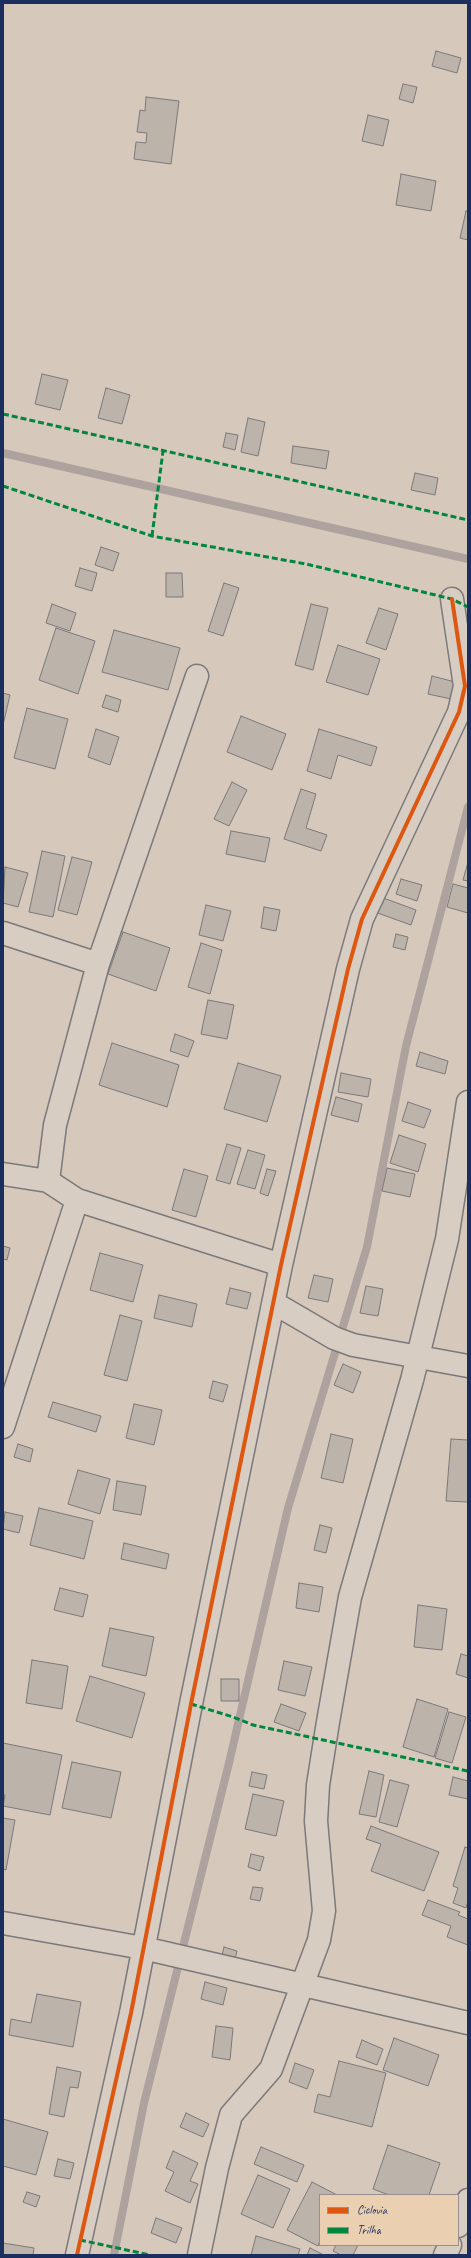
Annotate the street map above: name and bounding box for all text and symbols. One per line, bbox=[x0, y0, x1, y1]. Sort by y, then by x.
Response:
legend bbox=[319, 2194, 459, 2246]
text: Ciclovia bbox=[357, 2202, 387, 2218]
text: Trilha bbox=[357, 2222, 380, 2238]

